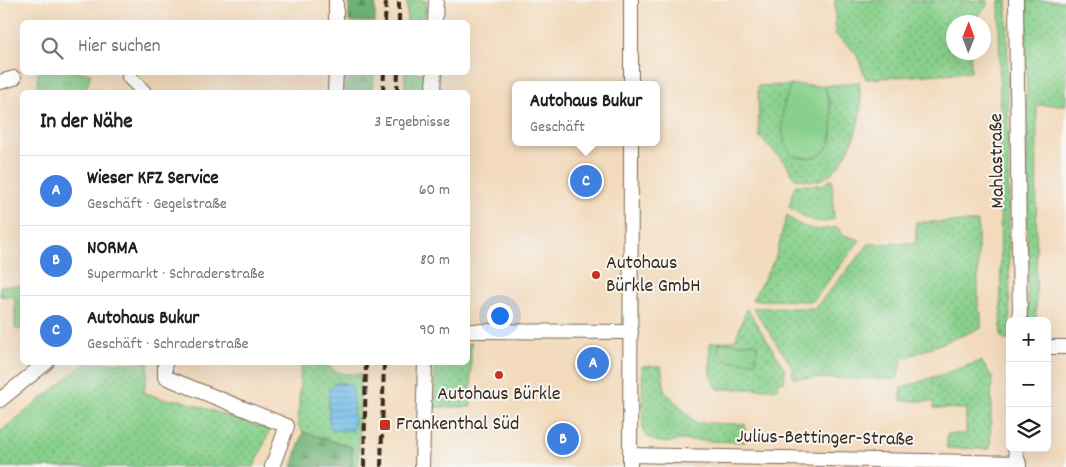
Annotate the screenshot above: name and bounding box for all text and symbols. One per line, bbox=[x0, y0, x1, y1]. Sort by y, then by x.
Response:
north arrow bbox=[946, 15, 991, 60]
search box bbox=[20, 20, 470, 75]
icon: search bbox=[38, 34, 66, 62]
text: Hier suchen bbox=[78, 34, 161, 61]
popup bbox=[512, 81, 660, 146]
text: Autohaus Bukur bbox=[530, 89, 642, 116]
text: In der Nähe bbox=[40, 108, 132, 138]
text: 3 Ergebnisse bbox=[374, 111, 450, 134]
street label: Mahlastraße bbox=[983, 113, 1013, 209]
text: Geschäft bbox=[530, 116, 585, 139]
pin: C bbox=[570, 162, 602, 200]
text: Wieser KFZ Service bbox=[87, 166, 219, 193]
text: A bbox=[52, 179, 60, 202]
text: 60 m bbox=[419, 179, 450, 202]
text: Geschäft · Gegelstraße bbox=[87, 193, 227, 216]
text: NORMA bbox=[87, 236, 138, 263]
text: B bbox=[52, 249, 60, 272]
text: 80 m bbox=[420, 249, 450, 272]
place label: Autohaus Bürkle GmbH bbox=[606, 250, 701, 301]
text: Supermarkt · Schraderstraße bbox=[87, 263, 265, 286]
marker: Autohaus Bürkle GmbH bbox=[590, 269, 602, 281]
your location bbox=[487, 303, 513, 329]
text: Autohaus Bukur bbox=[87, 306, 199, 333]
map controls bbox=[1006, 317, 1051, 452]
button: + bbox=[1006, 317, 1051, 362]
text: C bbox=[52, 319, 60, 342]
text: 90 m bbox=[419, 319, 450, 342]
text: Geschäft · Schraderstraße bbox=[87, 333, 249, 356]
pin: A bbox=[577, 344, 609, 382]
button: − bbox=[1006, 362, 1051, 407]
marker: Autohaus Bürkle bbox=[493, 369, 505, 381]
place label: Autohaus Bürkle bbox=[437, 381, 561, 409]
button: layers bbox=[1006, 407, 1051, 452]
place label: Frankenthal Süd bbox=[396, 411, 519, 439]
marker: Frankenthal Süd bbox=[378, 418, 392, 432]
pin: B bbox=[547, 420, 579, 458]
street label: Julius-Bettinger-Straße bbox=[736, 423, 914, 455]

